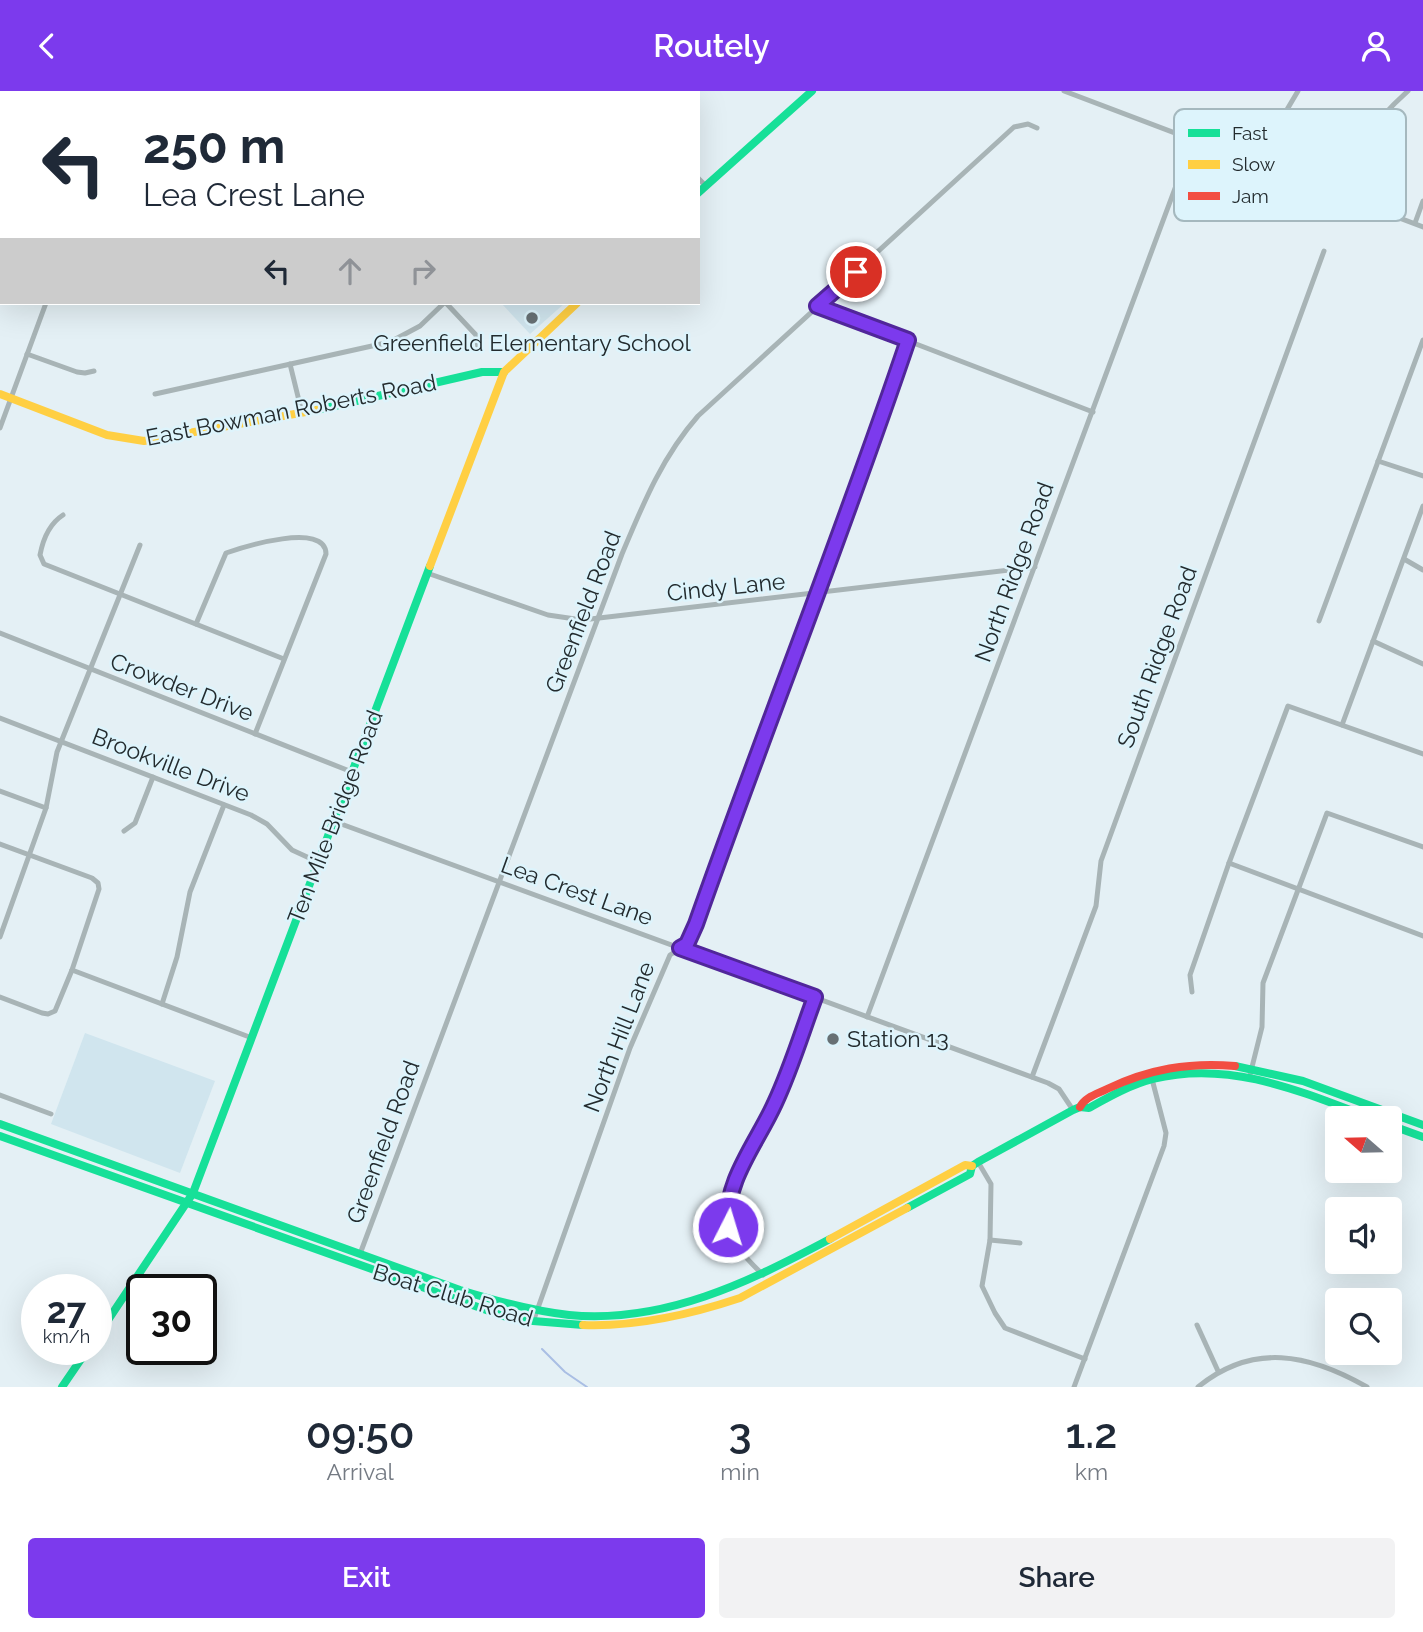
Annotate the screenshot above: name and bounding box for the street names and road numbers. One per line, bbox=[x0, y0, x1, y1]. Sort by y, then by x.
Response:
street label: East Bowman Roberts Road bbox=[143, 368, 438, 451]
street label: North Ridge Road bbox=[968, 478, 1059, 665]
street label: Greenfield Road bbox=[539, 527, 626, 697]
street label: South Ridge Road bbox=[1111, 562, 1202, 751]
street label: Cindy Lane bbox=[665, 567, 787, 606]
street label: Crowder Drive bbox=[107, 647, 258, 726]
street label: Ten Mile Bridge Road bbox=[281, 706, 388, 927]
street label: Brookville Drive bbox=[89, 722, 254, 807]
street label: Lea Crest Lane bbox=[498, 851, 657, 931]
street label: North Hill Lane bbox=[577, 958, 660, 1116]
street label: Greenfield Road bbox=[341, 1057, 424, 1227]
street label: Boat Club Road bbox=[370, 1257, 536, 1332]

